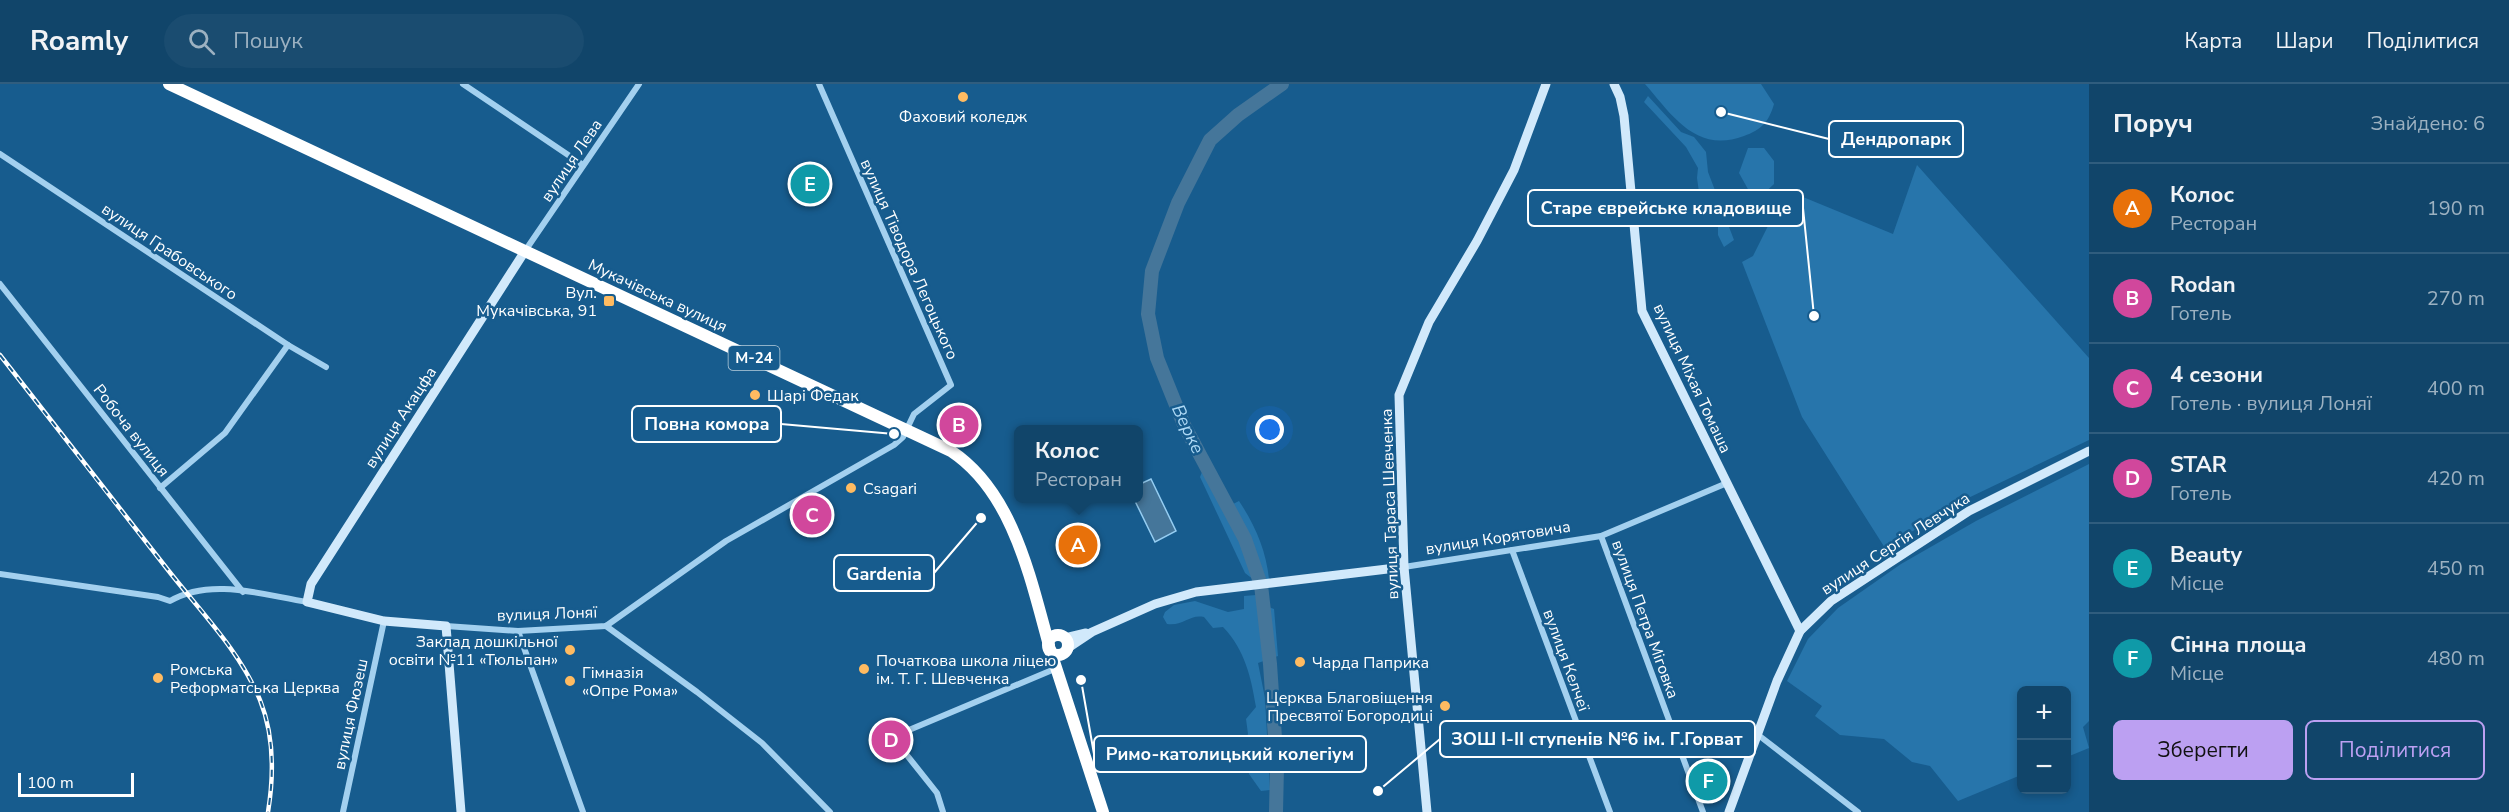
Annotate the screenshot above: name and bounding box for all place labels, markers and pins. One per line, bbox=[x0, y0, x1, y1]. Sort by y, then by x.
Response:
marker: Фаховий коледж bbox=[956, 90, 970, 104]
place label: Фаховий коледж bbox=[899, 106, 1028, 128]
callout: Дендропарк bbox=[1829, 121, 1963, 157]
pin: E bbox=[790, 162, 830, 206]
callout: Старе єврейське кладовище bbox=[1528, 190, 1803, 226]
place label: Вул. Мукачівська, 91 bbox=[476, 282, 597, 322]
marker: Вул. Мукачівська, 91 bbox=[602, 294, 616, 308]
place label: Шарі Федак bbox=[767, 385, 859, 407]
marker: Шарі Федак bbox=[748, 388, 762, 402]
pin: B bbox=[940, 402, 978, 448]
callout: Повна комора bbox=[632, 406, 781, 442]
place label: Csagari bbox=[863, 478, 917, 500]
marker: Csagari bbox=[844, 481, 858, 495]
pin: C bbox=[792, 492, 832, 538]
pin: A bbox=[1058, 522, 1098, 568]
callout: Gardenia bbox=[834, 555, 934, 591]
place label: Заклад дошкільної освіти №11 «Тюльпан» bbox=[389, 631, 559, 671]
marker: Заклад дошкільної освіти №11 «Тюльпан» bbox=[563, 643, 577, 657]
place label: Початкова школа ліцею ім. Т. Г. Шевченка bbox=[876, 650, 1056, 690]
place label: Чарда Паприка bbox=[1312, 652, 1429, 674]
marker: Чарда Паприка bbox=[1293, 655, 1307, 669]
place label: Ромська Реформатська Церква bbox=[170, 659, 340, 699]
place label: Гімназія «Опре Рома» bbox=[582, 662, 678, 702]
marker: Початкова школа ліцею ім. Т. Г. Шевченка bbox=[857, 662, 871, 676]
marker: Ромська Реформатська Церква bbox=[151, 671, 165, 685]
marker: Гімназія «Опре Рома» bbox=[563, 674, 577, 688]
place label: Церква Благовіщення Пресвятої Богородиці bbox=[1266, 687, 1433, 727]
marker: Церква Благовіщення Пресвятої Богородиці bbox=[1438, 699, 1452, 713]
pin: D bbox=[872, 718, 910, 762]
callout: ЗОШ І-ІІ ступенів №6 ім. Г.Горват bbox=[1440, 721, 1755, 757]
callout: Римо-католицький колегіум bbox=[1094, 736, 1366, 772]
pin: F bbox=[1688, 758, 1728, 804]

